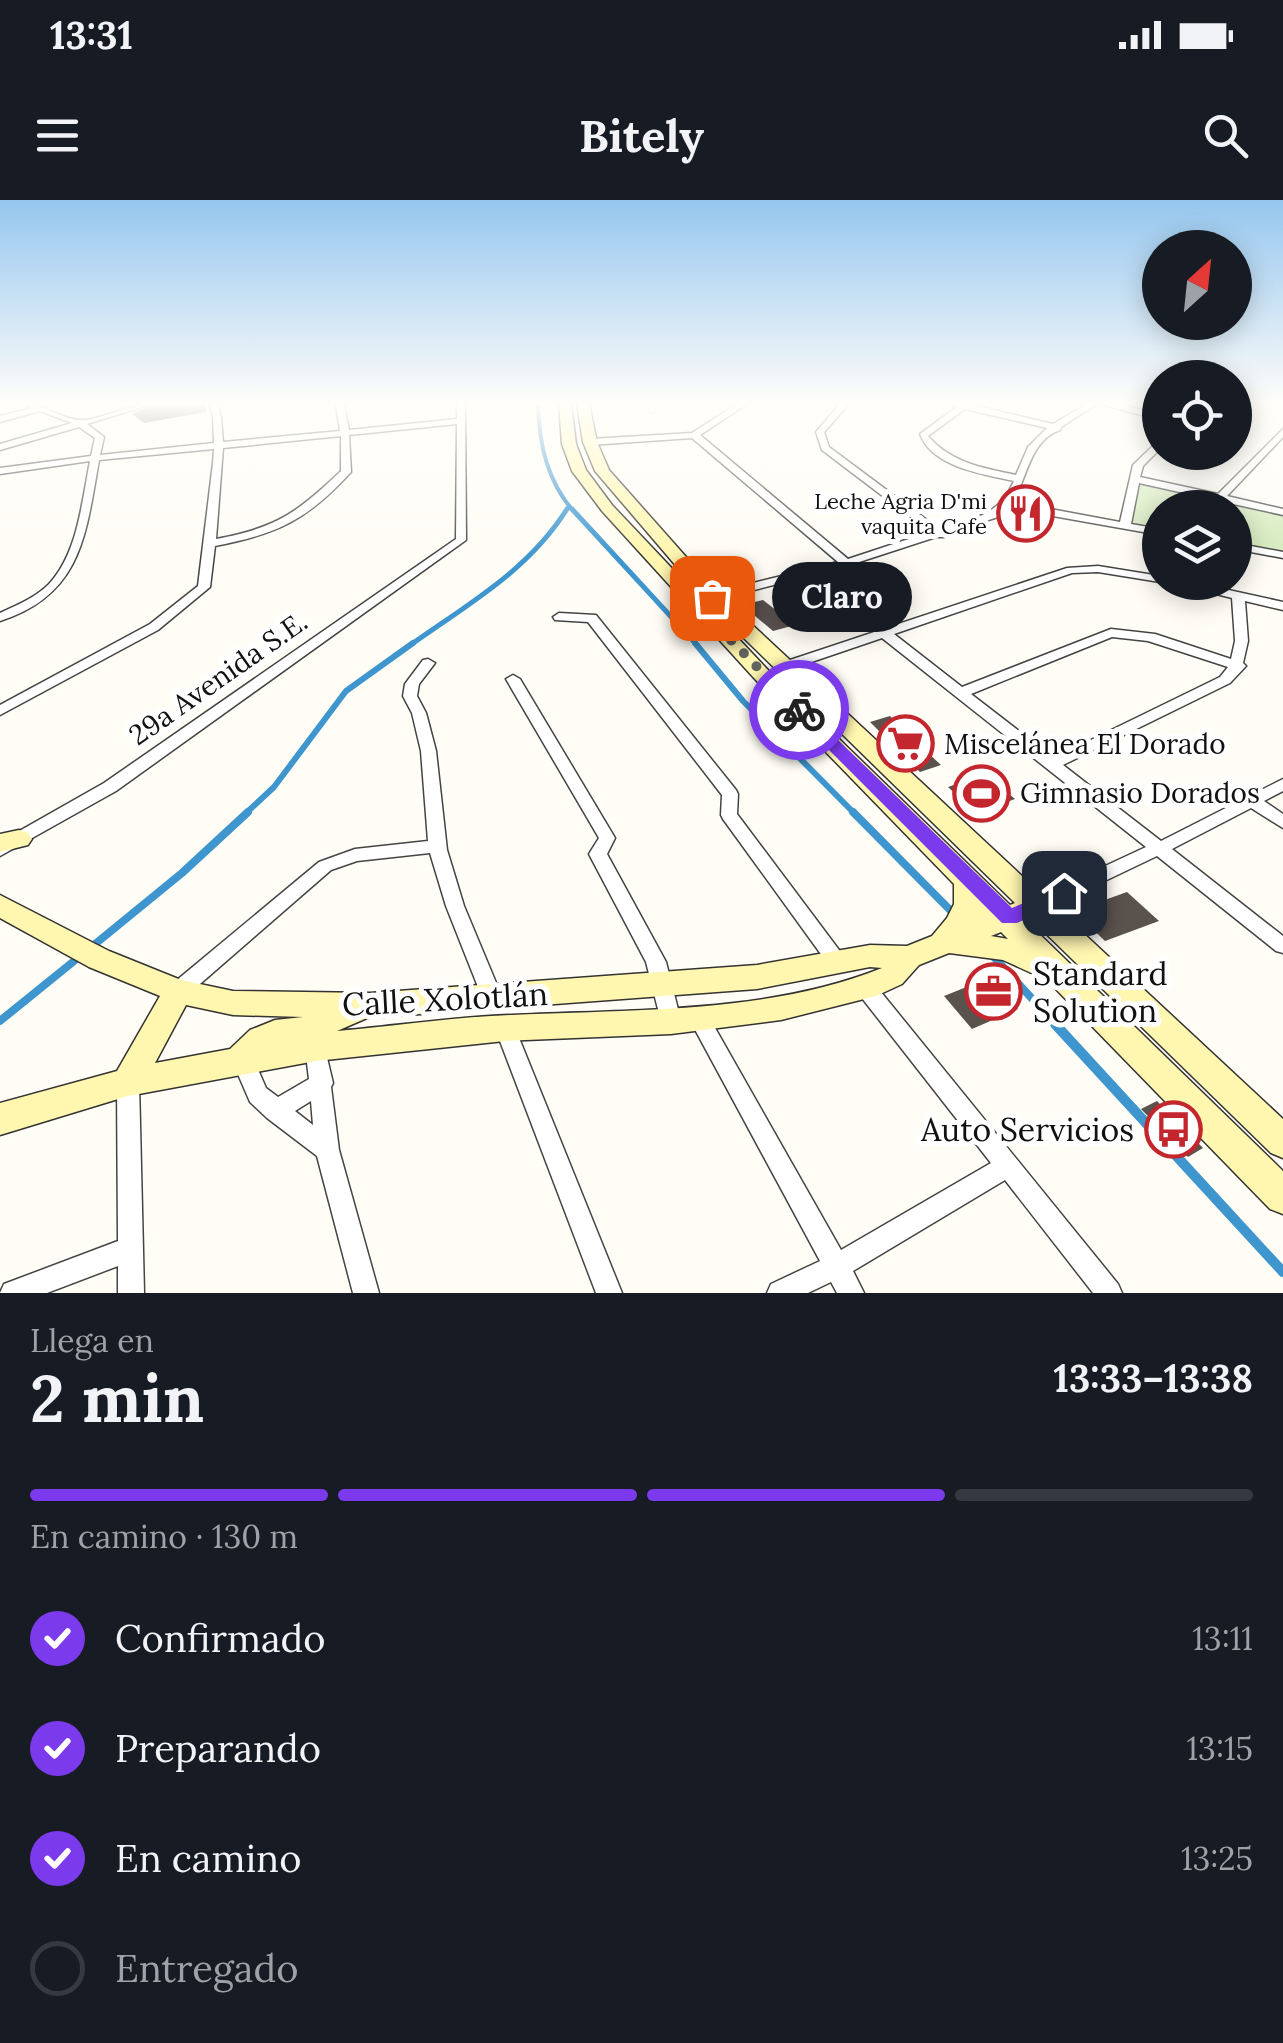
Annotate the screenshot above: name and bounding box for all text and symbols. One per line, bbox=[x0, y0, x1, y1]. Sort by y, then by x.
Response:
text: 13:31 bbox=[50, 11, 133, 59]
text: Bitely bbox=[579, 107, 704, 164]
icon: menu bbox=[30, 108, 85, 163]
icon: search bbox=[1198, 108, 1253, 163]
north arrow bbox=[1142, 230, 1252, 340]
map controls bbox=[1142, 230, 1252, 600]
button: locate bbox=[1142, 360, 1252, 470]
restaurant icon: Leche Agria D'mi vaquita Cafe bbox=[996, 484, 1056, 544]
place label: Leche Agria D'mi vaquita Cafe bbox=[814, 487, 987, 540]
button: layers bbox=[1142, 490, 1252, 600]
pin bbox=[670, 556, 755, 641]
callout: Claro bbox=[772, 563, 912, 633]
icon: bag bbox=[685, 571, 740, 626]
text: Claro bbox=[801, 576, 883, 617]
street label: 29a Avenida S.E. bbox=[122, 603, 314, 753]
courier bbox=[749, 660, 849, 760]
icon: bike bbox=[772, 683, 827, 738]
supermarket icon: Miscelánea El Dorado bbox=[875, 714, 935, 774]
place label: Miscelánea El Dorado bbox=[944, 726, 1226, 762]
sports icon: Gimnasio Dorados bbox=[951, 763, 1011, 823]
place label: Gimnasio Dorados bbox=[1020, 775, 1260, 811]
pin bbox=[1022, 851, 1107, 936]
icon: home bbox=[1037, 866, 1092, 921]
place label: Standard Solution bbox=[1033, 953, 1168, 1031]
office icon: Standard Solution bbox=[964, 961, 1024, 1021]
street label: Calle Xolotlán bbox=[341, 973, 549, 1025]
bus stop icon: Auto Servicios bbox=[1143, 1099, 1203, 1159]
place label: Auto Servicios bbox=[920, 1109, 1134, 1150]
text: Llega en bbox=[30, 1320, 154, 1361]
text: 13:33–13:38 bbox=[1054, 1354, 1253, 1402]
text: 2 min bbox=[30, 1357, 204, 1440]
text: En camino · 130 m bbox=[30, 1516, 298, 1557]
icon: check bbox=[30, 1611, 85, 1666]
text: Confirmado bbox=[115, 1614, 326, 1662]
text: 13:11 bbox=[1192, 1618, 1253, 1659]
icon: check bbox=[30, 1721, 85, 1776]
text: Preparando bbox=[115, 1724, 321, 1772]
text: 13:15 bbox=[1186, 1728, 1253, 1769]
icon: check bbox=[30, 1831, 85, 1886]
text: En camino bbox=[115, 1834, 301, 1882]
text: 13:25 bbox=[1181, 1838, 1253, 1879]
text: Entregado bbox=[115, 1944, 298, 1992]

